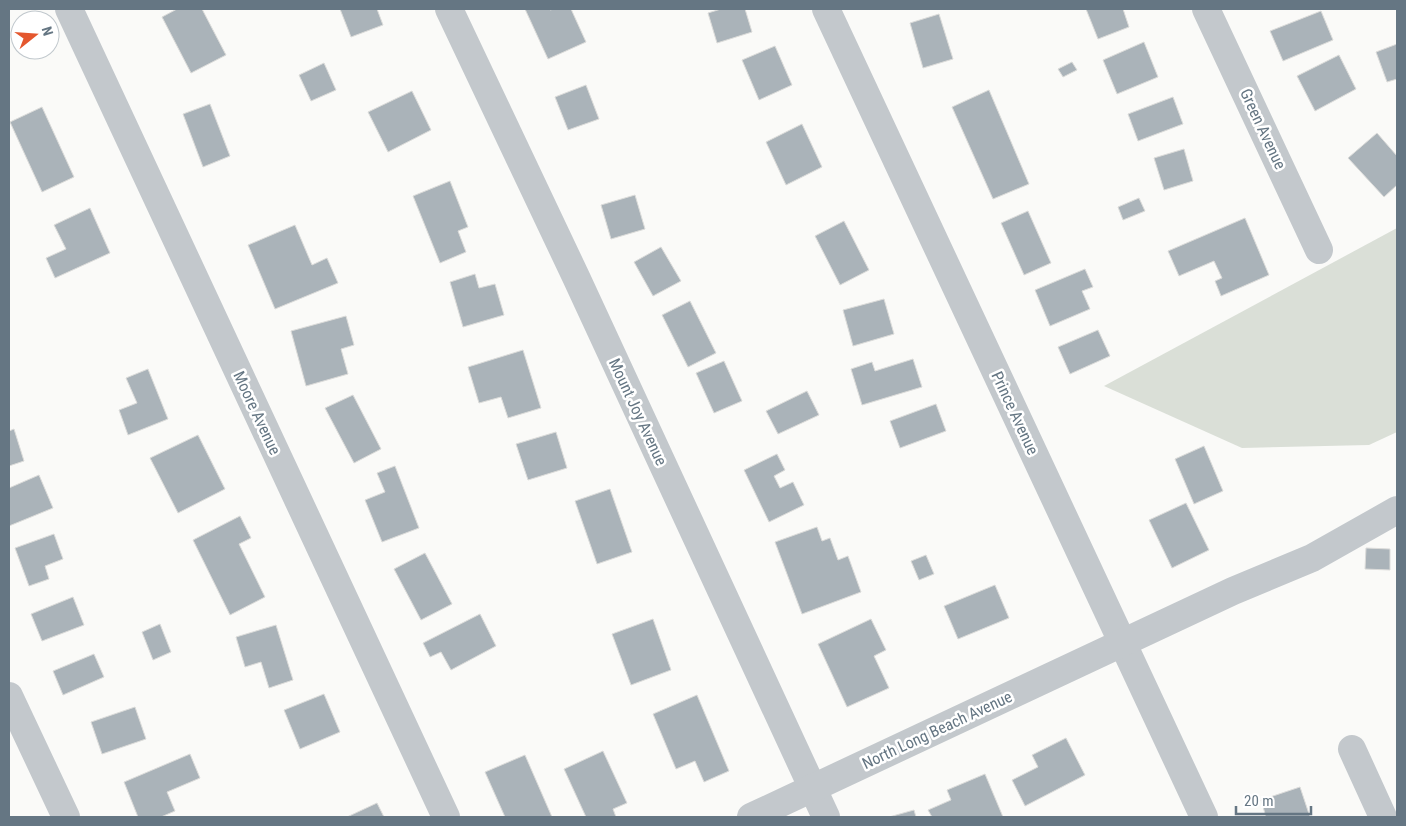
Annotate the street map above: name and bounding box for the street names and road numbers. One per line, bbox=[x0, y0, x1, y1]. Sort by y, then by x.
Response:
street label: Green Avenue bbox=[1236, 86, 1290, 172]
street label: Mount Joy Avenue bbox=[605, 355, 671, 469]
street label: Moore Avenue bbox=[229, 368, 285, 458]
street label: Prince Avenue bbox=[987, 368, 1043, 458]
street label: North Long Beach Avenue bbox=[859, 687, 1015, 773]

